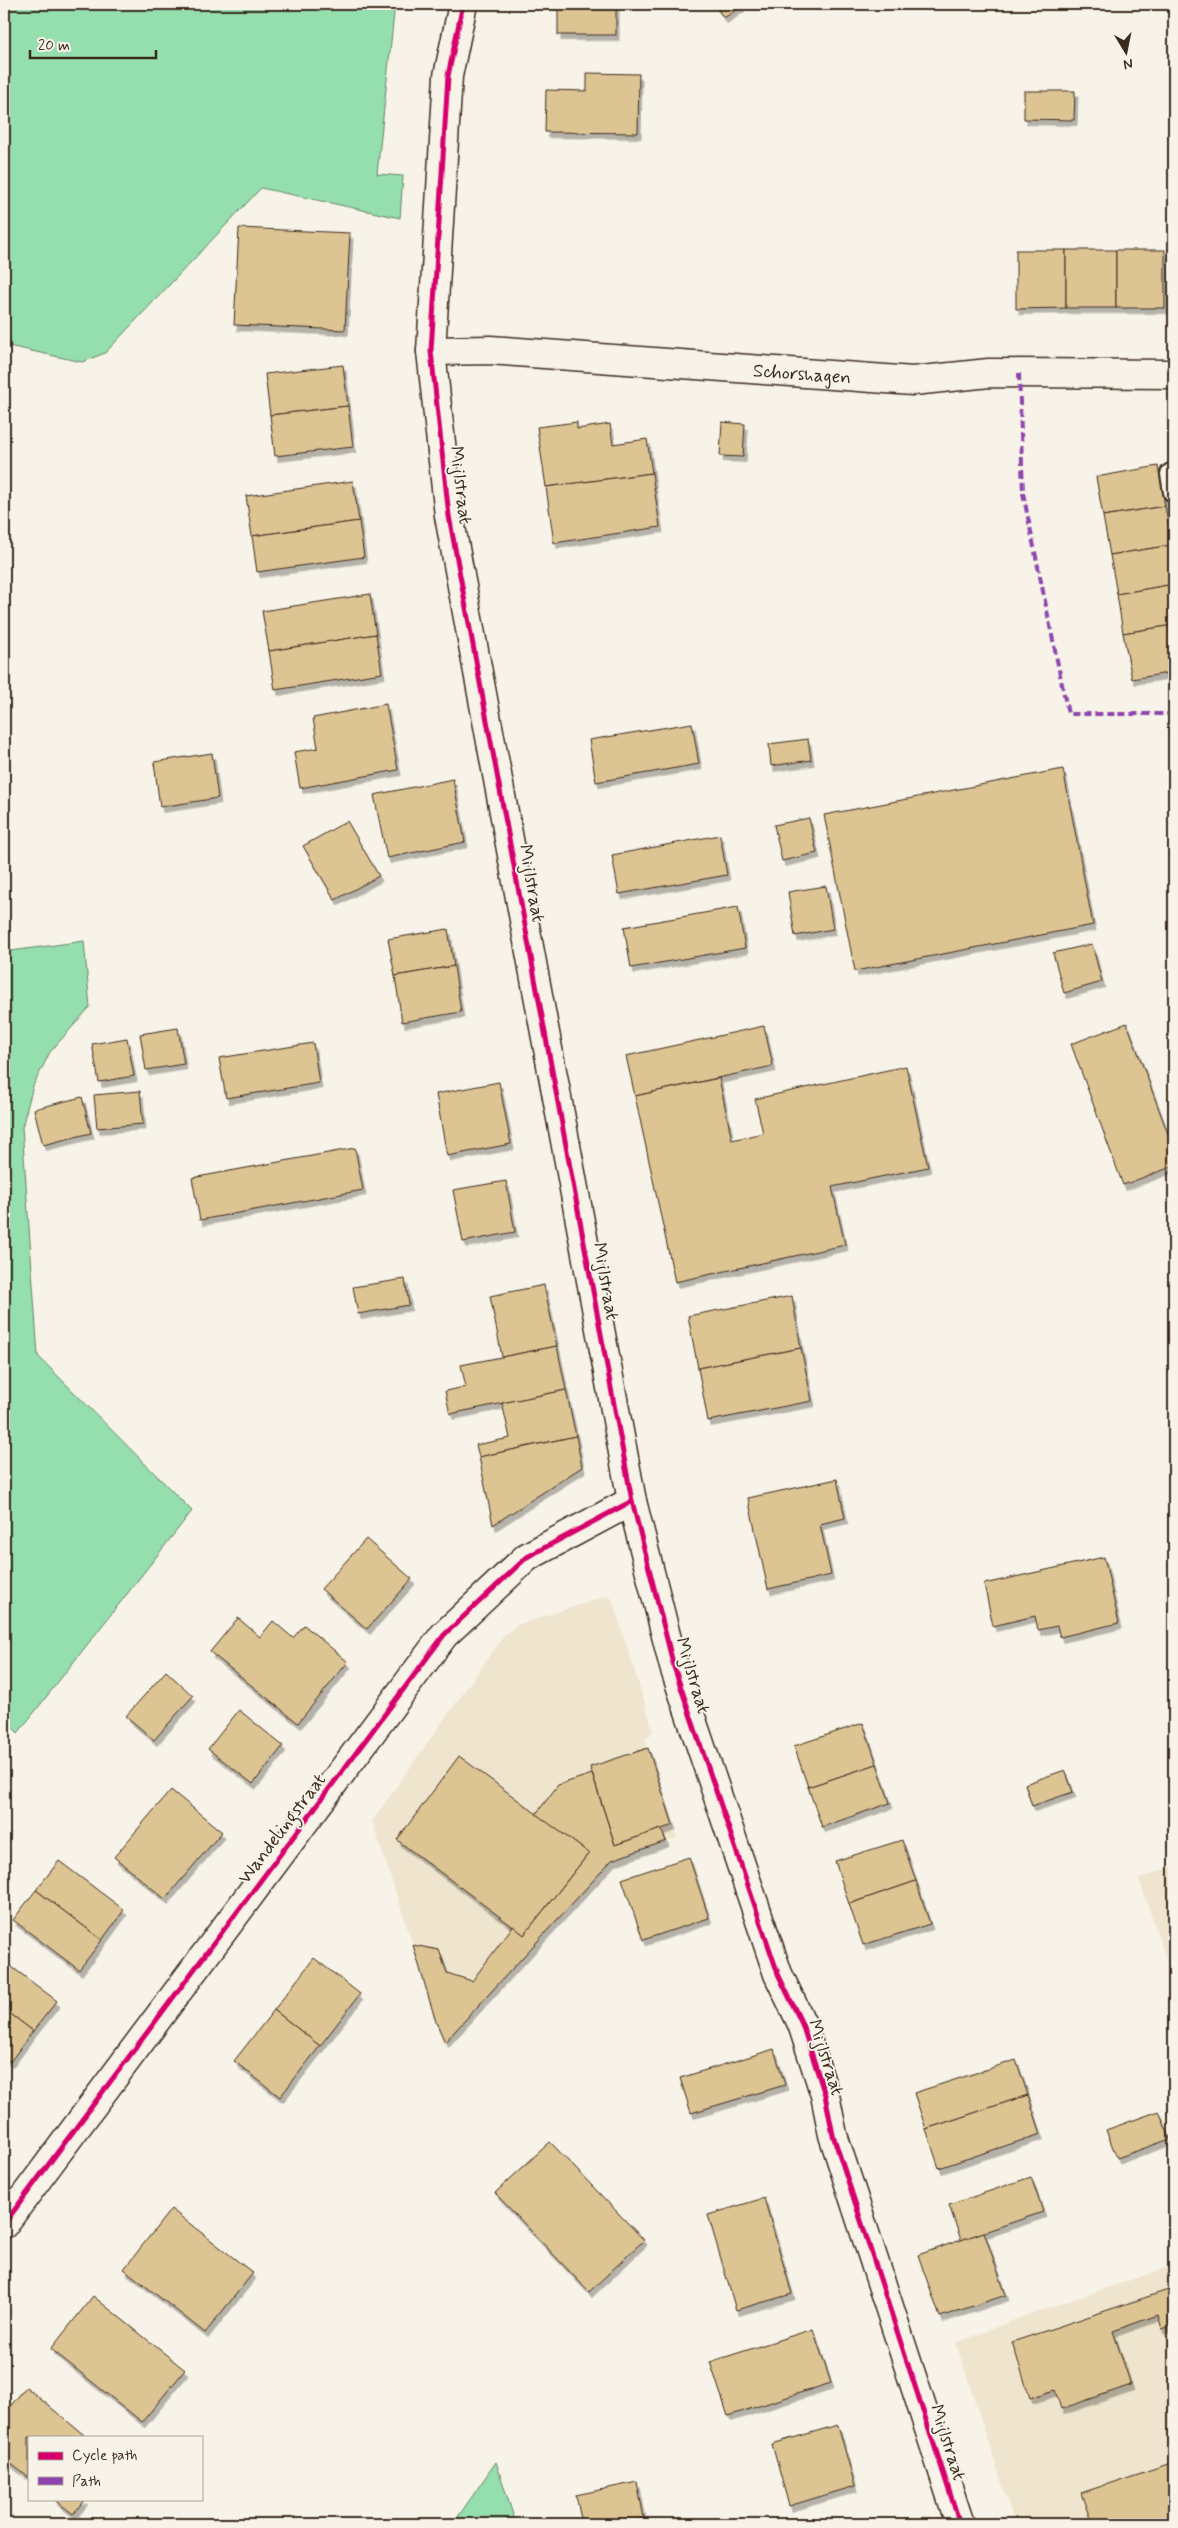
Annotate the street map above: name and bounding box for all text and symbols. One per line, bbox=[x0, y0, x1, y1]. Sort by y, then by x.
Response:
scale bar bbox=[30, 28, 156, 60]
north arrow bbox=[1100, 28, 1150, 78]
text: 20 m bbox=[38, 36, 70, 56]
text: N bbox=[1122, 54, 1134, 73]
street label: Schorshagen bbox=[752, 358, 852, 390]
street label: Mijlstraat bbox=[442, 445, 478, 526]
street label: Mijlstraat bbox=[511, 842, 551, 924]
street label: Mijlstraat bbox=[585, 1240, 625, 1322]
street label: Mijlstraat bbox=[668, 1634, 716, 1717]
street label: Wandelingstraat bbox=[232, 1769, 334, 1891]
street label: Mijlstraat bbox=[801, 2016, 850, 2099]
street label: Mijlstraat bbox=[923, 2401, 972, 2484]
legend bbox=[28, 2436, 202, 2500]
text: Cycle path bbox=[72, 2446, 137, 2466]
text: Path bbox=[72, 2472, 101, 2492]

